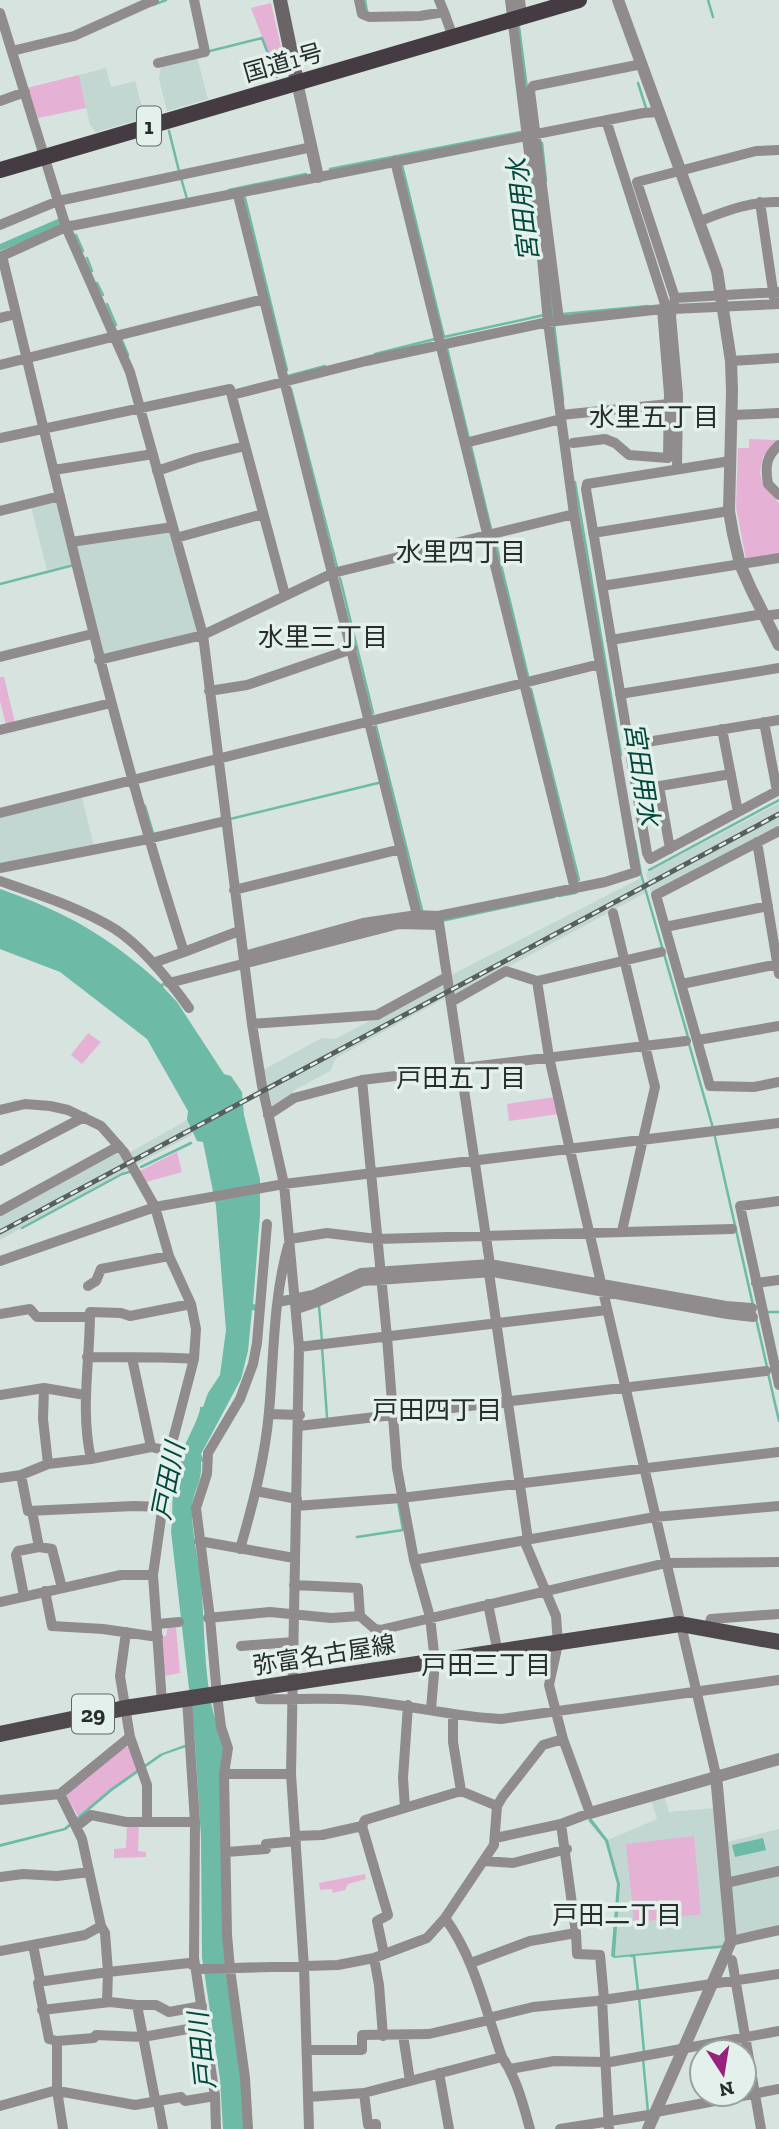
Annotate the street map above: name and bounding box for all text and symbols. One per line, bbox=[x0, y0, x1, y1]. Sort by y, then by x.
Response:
street label: 国道1号 bbox=[240, 37, 326, 88]
road number: 1 bbox=[137, 106, 161, 146]
water label: 宮田用水 bbox=[500, 153, 545, 264]
district label: 水里五丁目 bbox=[589, 401, 719, 433]
district label: 水里四丁目 bbox=[396, 536, 526, 568]
district label: 水里三丁目 bbox=[258, 621, 388, 653]
water label: 宮田用水 bbox=[618, 720, 666, 831]
district label: 戸田五丁目 bbox=[396, 1062, 526, 1094]
district label: 戸田四丁目 bbox=[372, 1394, 502, 1426]
water label: 戸田川 bbox=[145, 1437, 192, 1522]
street label: 弥富名古屋線 bbox=[251, 1629, 397, 1680]
district label: 戸田三丁目 bbox=[421, 1649, 551, 1681]
road number: 29 bbox=[72, 1694, 114, 1734]
district label: 戸田二丁目 bbox=[552, 1899, 682, 1931]
water label: 戸田川 bbox=[182, 2008, 222, 2091]
north arrow bbox=[688, 2038, 758, 2108]
text: N bbox=[717, 2076, 736, 2102]

